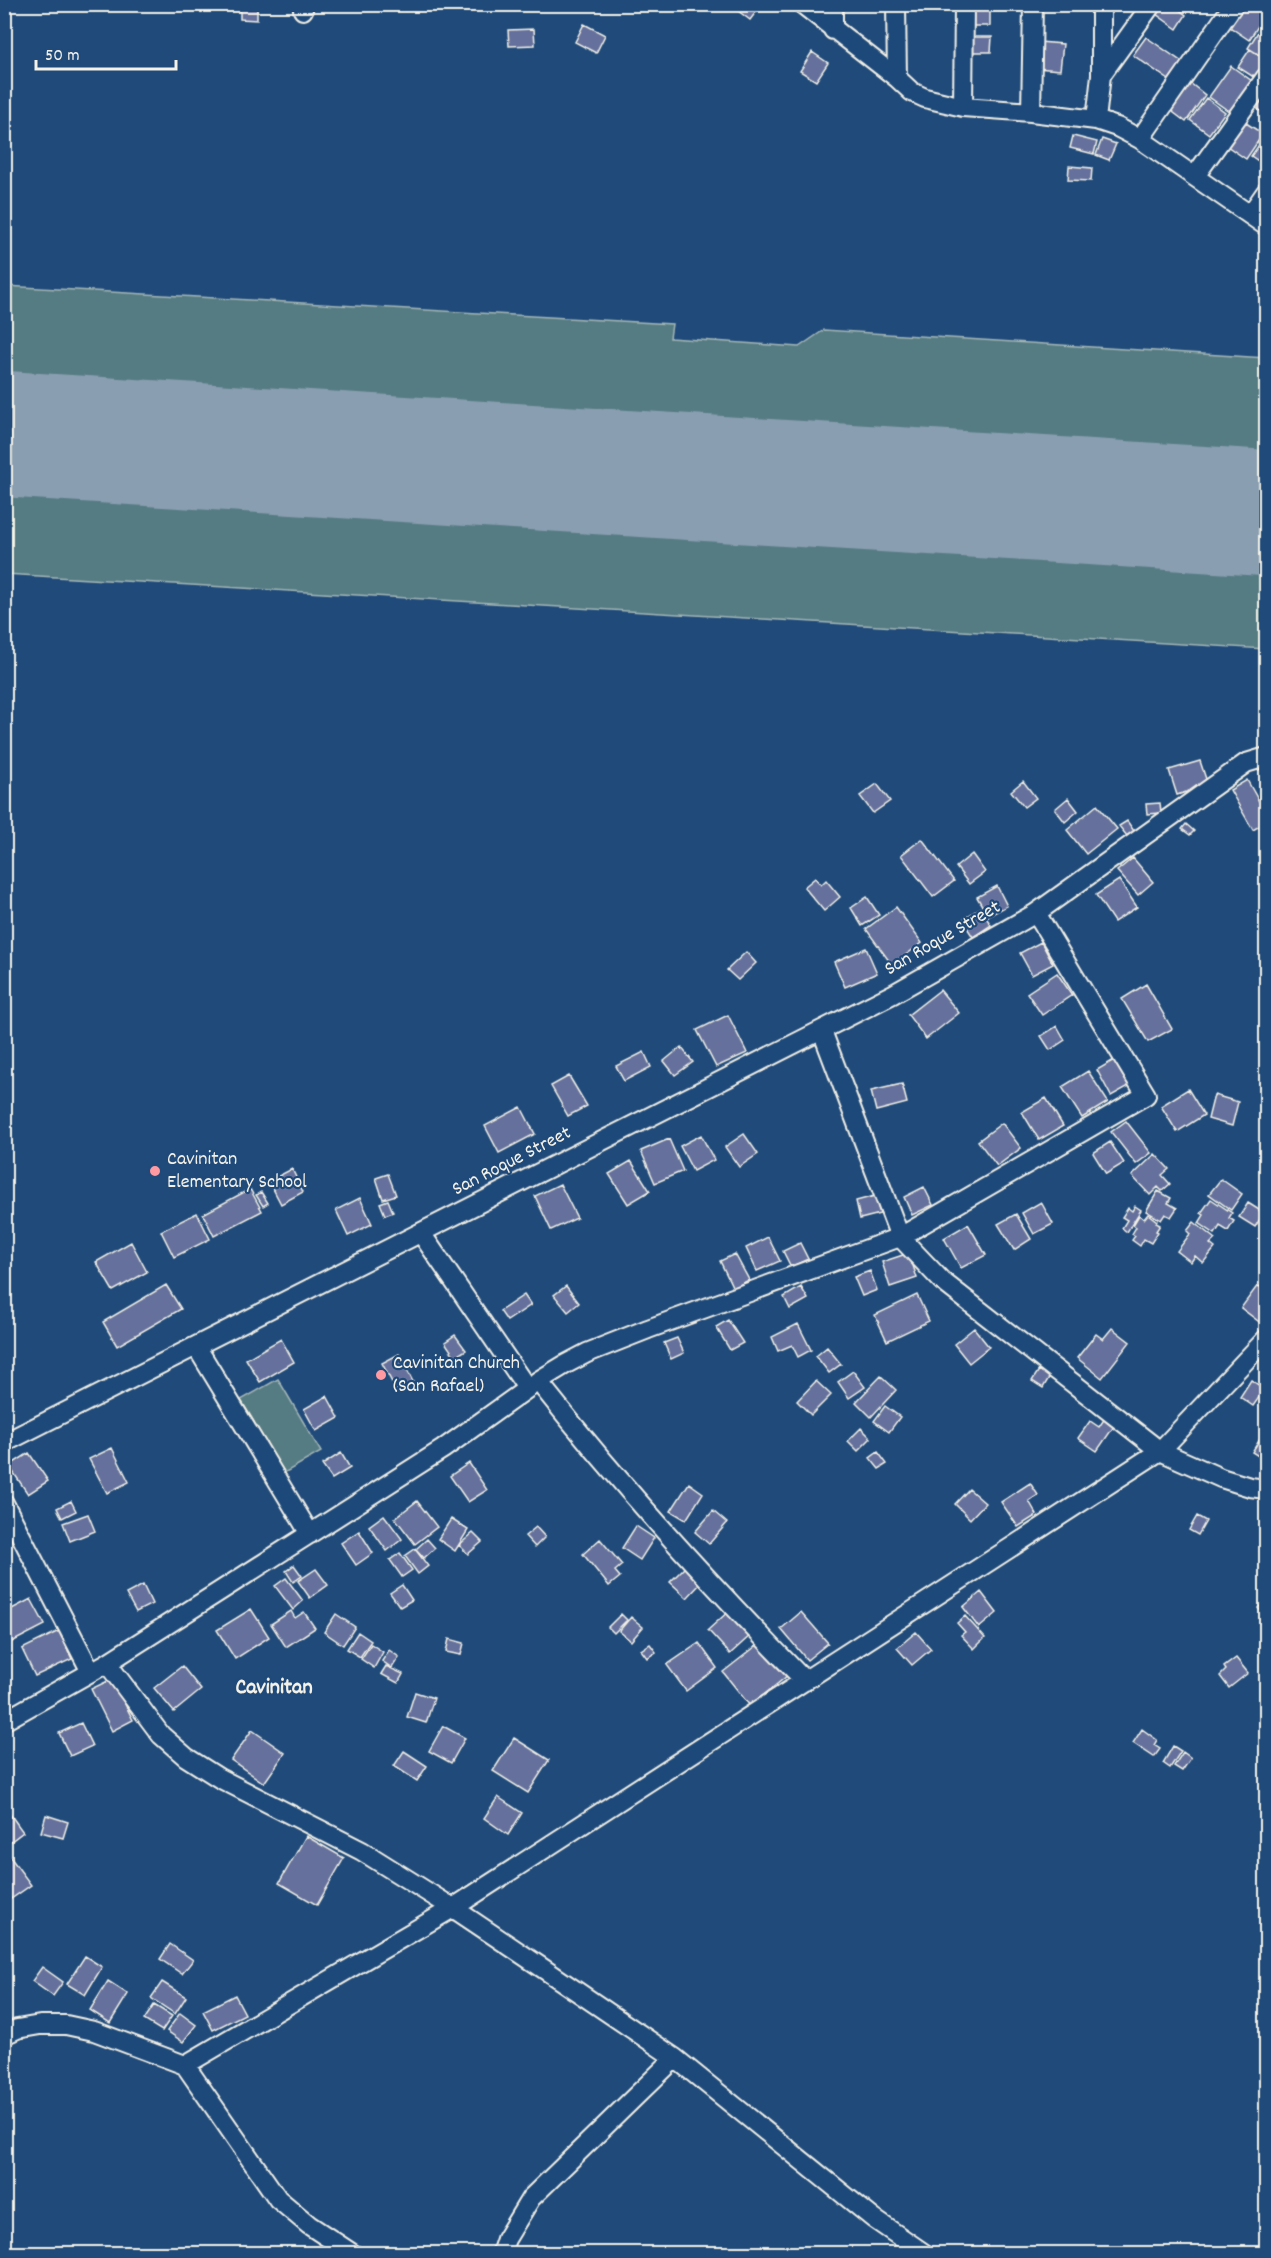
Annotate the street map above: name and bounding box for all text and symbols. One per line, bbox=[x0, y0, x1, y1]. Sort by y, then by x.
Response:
scale bar bbox=[36, 33, 176, 71]
text: 50 m bbox=[45, 44, 80, 69]
street label: San Roque Street bbox=[880, 894, 1006, 984]
street label: San Roque Street bbox=[448, 1120, 576, 1204]
place label: Cavinitan Elementary School bbox=[167, 1146, 307, 1197]
marker: Cavinitan Elementary School bbox=[148, 1164, 162, 1178]
place label: Cavinitan Church (San Rafael) bbox=[393, 1350, 520, 1401]
marker: Cavinitan Church (San Rafael) bbox=[374, 1368, 388, 1382]
district label: Cavinitan bbox=[235, 1673, 313, 1704]

